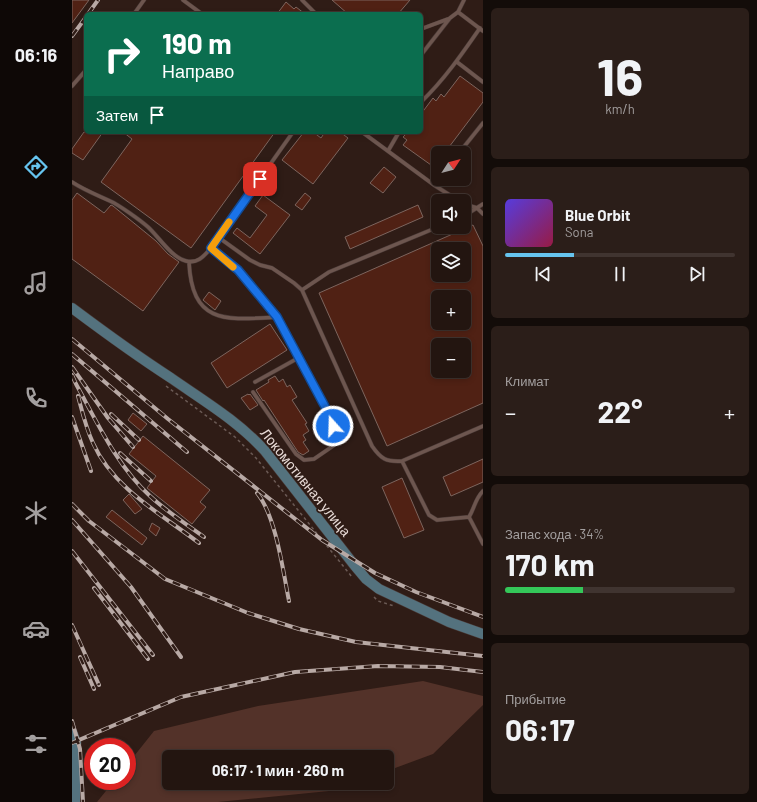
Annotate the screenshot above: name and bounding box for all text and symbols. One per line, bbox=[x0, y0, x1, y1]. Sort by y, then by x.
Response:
text: 190 m bbox=[162, 26, 232, 60]
icon: right bbox=[96, 28, 148, 80]
text: 06:16 bbox=[15, 44, 57, 66]
text: 16 bbox=[597, 44, 643, 106]
text: Направо bbox=[162, 60, 234, 82]
text: km/h bbox=[605, 101, 635, 117]
icon: arrive bbox=[146, 104, 168, 126]
text: Затем bbox=[96, 106, 138, 124]
north arrow bbox=[431, 146, 471, 186]
map controls bbox=[431, 146, 471, 378]
icon: directions bbox=[22, 153, 50, 181]
pin bbox=[243, 162, 277, 196]
icon: arrive bbox=[249, 168, 271, 190]
button: sound bbox=[431, 194, 471, 234]
text: Blue Orbit bbox=[565, 206, 630, 224]
text: Sona bbox=[565, 224, 593, 240]
button: layers bbox=[431, 242, 471, 282]
icon: previous bbox=[532, 263, 554, 285]
icon: pause bbox=[609, 263, 631, 285]
icon: next bbox=[686, 263, 708, 285]
icon: music bbox=[22, 269, 50, 297]
button: + bbox=[431, 290, 471, 330]
button: − bbox=[431, 338, 471, 378]
text: Климат bbox=[505, 373, 549, 389]
icon: phone bbox=[22, 384, 50, 412]
text: 22° bbox=[598, 393, 642, 429]
text: − bbox=[505, 399, 516, 425]
text: + bbox=[724, 399, 735, 425]
position arrow bbox=[312, 405, 354, 447]
street label: Локомотивная улица bbox=[257, 425, 355, 540]
icon: climate bbox=[22, 499, 50, 527]
text: Запас хода · 34% bbox=[505, 526, 604, 542]
text: 170 km bbox=[505, 546, 595, 582]
icon: car bbox=[22, 615, 50, 643]
text: Прибытие bbox=[505, 691, 566, 707]
text: 06:17 bbox=[505, 711, 575, 747]
icon: filters bbox=[22, 730, 50, 758]
speed limit sign: 20 bbox=[84, 738, 136, 790]
text: 06:17 · 1 мин · 260 m bbox=[212, 761, 344, 779]

